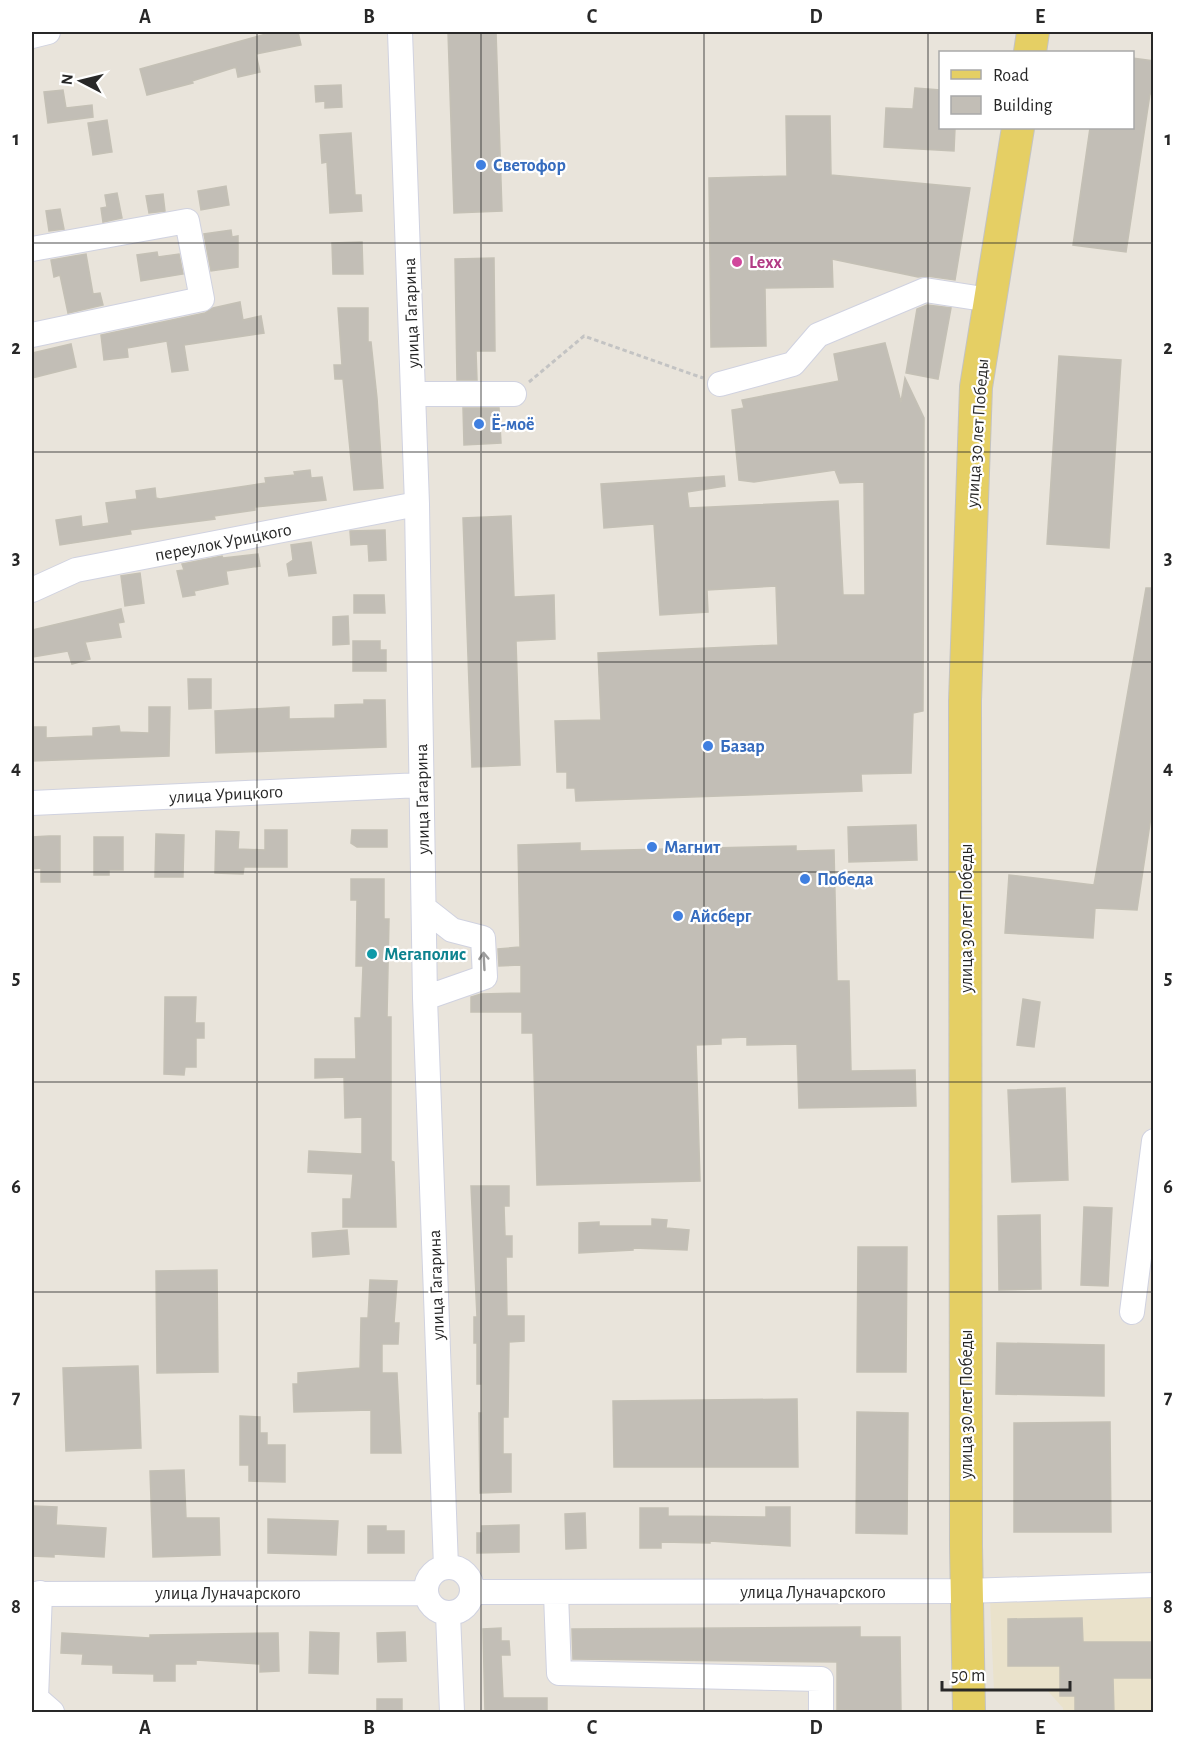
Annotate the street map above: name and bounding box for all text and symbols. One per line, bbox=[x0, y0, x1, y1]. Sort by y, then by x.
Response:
text: A bbox=[139, 7, 151, 27]
text: B bbox=[363, 7, 375, 27]
text: C bbox=[587, 7, 598, 27]
text: D bbox=[809, 7, 823, 27]
text: E bbox=[1035, 7, 1045, 27]
north arrow bbox=[51, 51, 111, 111]
legend bbox=[939, 51, 1134, 129]
text: Road bbox=[993, 67, 1029, 85]
text: N bbox=[58, 73, 76, 86]
text: Building bbox=[993, 97, 1053, 115]
text: 1 bbox=[12, 129, 20, 149]
text: 1 bbox=[1164, 129, 1172, 149]
place label: Светофор bbox=[493, 157, 566, 175]
marker: Светофор bbox=[474, 158, 488, 172]
place label: Lexx bbox=[749, 254, 782, 272]
marker: Lexx bbox=[730, 255, 744, 269]
street label: улица Гагарина bbox=[401, 257, 423, 370]
text: 2 bbox=[11, 338, 21, 358]
text: 2 bbox=[1163, 338, 1173, 358]
street label: улица 30 лет Победы bbox=[963, 358, 992, 509]
place label: Ё-моё bbox=[491, 413, 535, 434]
marker: Ё-моё bbox=[472, 417, 486, 431]
street label: переулок Урицкого bbox=[153, 521, 293, 565]
text: 3 bbox=[12, 548, 20, 568]
text: 3 bbox=[1164, 548, 1172, 568]
place label: Базар bbox=[720, 738, 765, 756]
marker: Базар bbox=[701, 739, 715, 753]
street label: улица Гагарина bbox=[413, 743, 433, 855]
text: 4 bbox=[11, 758, 21, 778]
text: 4 bbox=[1163, 758, 1173, 778]
street label: улица Урицкого bbox=[168, 783, 283, 807]
place label: Магнит bbox=[664, 839, 721, 857]
marker: Магнит bbox=[645, 840, 659, 854]
street label: улица 30 лет Победы bbox=[957, 843, 976, 994]
place label: Победа bbox=[817, 871, 874, 889]
marker: Победа bbox=[798, 872, 812, 886]
place label: Айсберг bbox=[690, 908, 752, 926]
marker: Айсберг bbox=[671, 909, 685, 923]
place label: Мегаполис bbox=[384, 946, 466, 964]
marker: Мегаполис bbox=[365, 947, 379, 961]
one-way arrow bbox=[479, 951, 490, 971]
text: 5 bbox=[12, 968, 20, 988]
text: 5 bbox=[1164, 968, 1172, 988]
text: 6 bbox=[11, 1177, 21, 1197]
text: 6 bbox=[1163, 1177, 1173, 1197]
street label: улица Гагарина bbox=[426, 1229, 448, 1342]
street label: улица 30 лет Победы bbox=[957, 1329, 976, 1480]
text: 7 bbox=[12, 1387, 21, 1407]
text: 7 bbox=[1164, 1387, 1173, 1407]
street label: улица Луначарского bbox=[739, 1584, 886, 1602]
street label: улица Луначарского bbox=[154, 1585, 301, 1603]
text: 8 bbox=[11, 1597, 21, 1617]
text: 8 bbox=[1163, 1597, 1173, 1617]
scale bar bbox=[942, 1654, 1070, 1692]
text: 50 m bbox=[951, 1667, 985, 1685]
text: A bbox=[139, 1718, 151, 1738]
text: B bbox=[363, 1718, 375, 1738]
text: C bbox=[587, 1718, 598, 1738]
text: D bbox=[809, 1718, 823, 1738]
text: E bbox=[1035, 1718, 1045, 1738]

